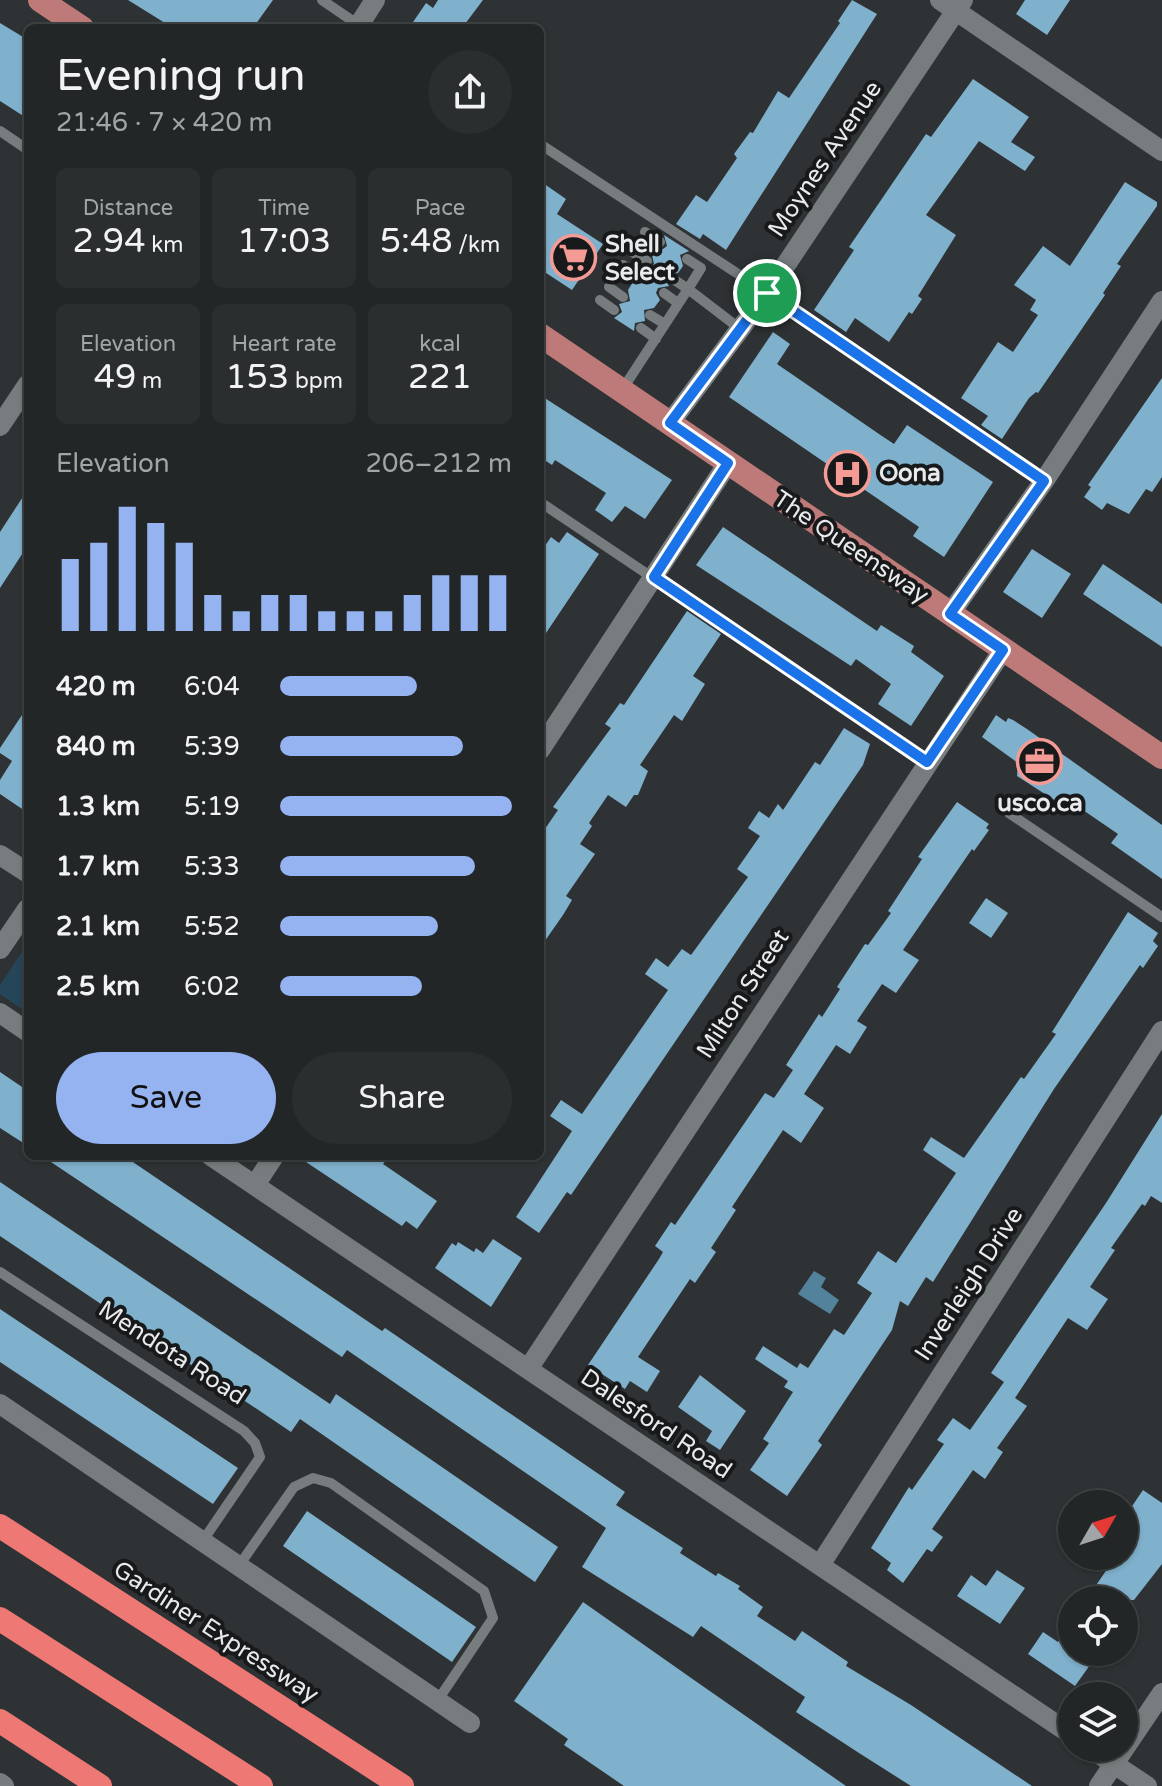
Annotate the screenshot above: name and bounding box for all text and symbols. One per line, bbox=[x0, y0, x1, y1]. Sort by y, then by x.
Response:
text: Evening run bbox=[56, 50, 305, 103]
button: share bbox=[428, 50, 512, 134]
street label: Moynes Avenue bbox=[762, 75, 888, 243]
text: 21:46 · 7 × 420 m bbox=[56, 107, 272, 138]
text: Distance bbox=[83, 195, 173, 221]
text: Time bbox=[258, 195, 310, 221]
text: Pace bbox=[415, 195, 465, 221]
text: 2.94 bbox=[73, 221, 146, 262]
text: 17:03 bbox=[237, 221, 331, 262]
text: 5:48 bbox=[380, 221, 453, 262]
place label: Shell Select bbox=[605, 230, 676, 287]
text: km bbox=[146, 232, 183, 258]
text: /km bbox=[453, 232, 500, 258]
supermarket icon: Shell Select bbox=[550, 234, 598, 282]
pin bbox=[733, 259, 801, 327]
icon: arrive bbox=[745, 271, 789, 315]
text: Elevation bbox=[80, 331, 176, 357]
text: Heart rate bbox=[232, 331, 336, 357]
text: kcal bbox=[419, 331, 461, 357]
text: 49 bbox=[94, 357, 136, 398]
text: 153 bbox=[225, 357, 289, 398]
text: 221 bbox=[408, 357, 472, 398]
text: m bbox=[136, 368, 162, 394]
text: bpm bbox=[289, 368, 343, 394]
text: Elevation bbox=[56, 448, 170, 479]
text: 206–212 m bbox=[366, 448, 512, 479]
hospital icon: Oona bbox=[824, 449, 872, 497]
place label: Oona bbox=[879, 459, 941, 488]
street label: The Queensway bbox=[768, 484, 934, 610]
text: 420 m bbox=[56, 671, 136, 702]
text: 6:04 bbox=[184, 671, 240, 702]
text: 840 m bbox=[56, 731, 136, 762]
text: 5:39 bbox=[184, 731, 240, 762]
office icon: usco.ca bbox=[1016, 737, 1064, 785]
place label: usco.ca bbox=[997, 789, 1083, 818]
text: 1.3 km bbox=[56, 791, 140, 822]
text: 5:19 bbox=[184, 791, 240, 822]
text: 1.7 km bbox=[56, 851, 140, 882]
text: 5:33 bbox=[184, 851, 240, 882]
text: 2.1 km bbox=[56, 911, 140, 942]
text: 5:52 bbox=[184, 911, 240, 942]
street label: Milton Street bbox=[691, 924, 795, 1064]
text: 2.5 km bbox=[56, 971, 140, 1002]
text: 6:02 bbox=[184, 971, 240, 1002]
button: Save bbox=[56, 1052, 276, 1144]
button: Share bbox=[292, 1052, 512, 1144]
street label: Inverleigh Drive bbox=[909, 1202, 1029, 1366]
street label: Mendota Road bbox=[93, 1295, 251, 1411]
street label: Dalesford Road bbox=[575, 1363, 737, 1485]
north arrow bbox=[1058, 1490, 1138, 1570]
map controls bbox=[1058, 1490, 1138, 1762]
street label: Gardiner Expressway bbox=[108, 1555, 324, 1709]
button: locate bbox=[1058, 1586, 1138, 1666]
button: layers bbox=[1058, 1682, 1138, 1762]

